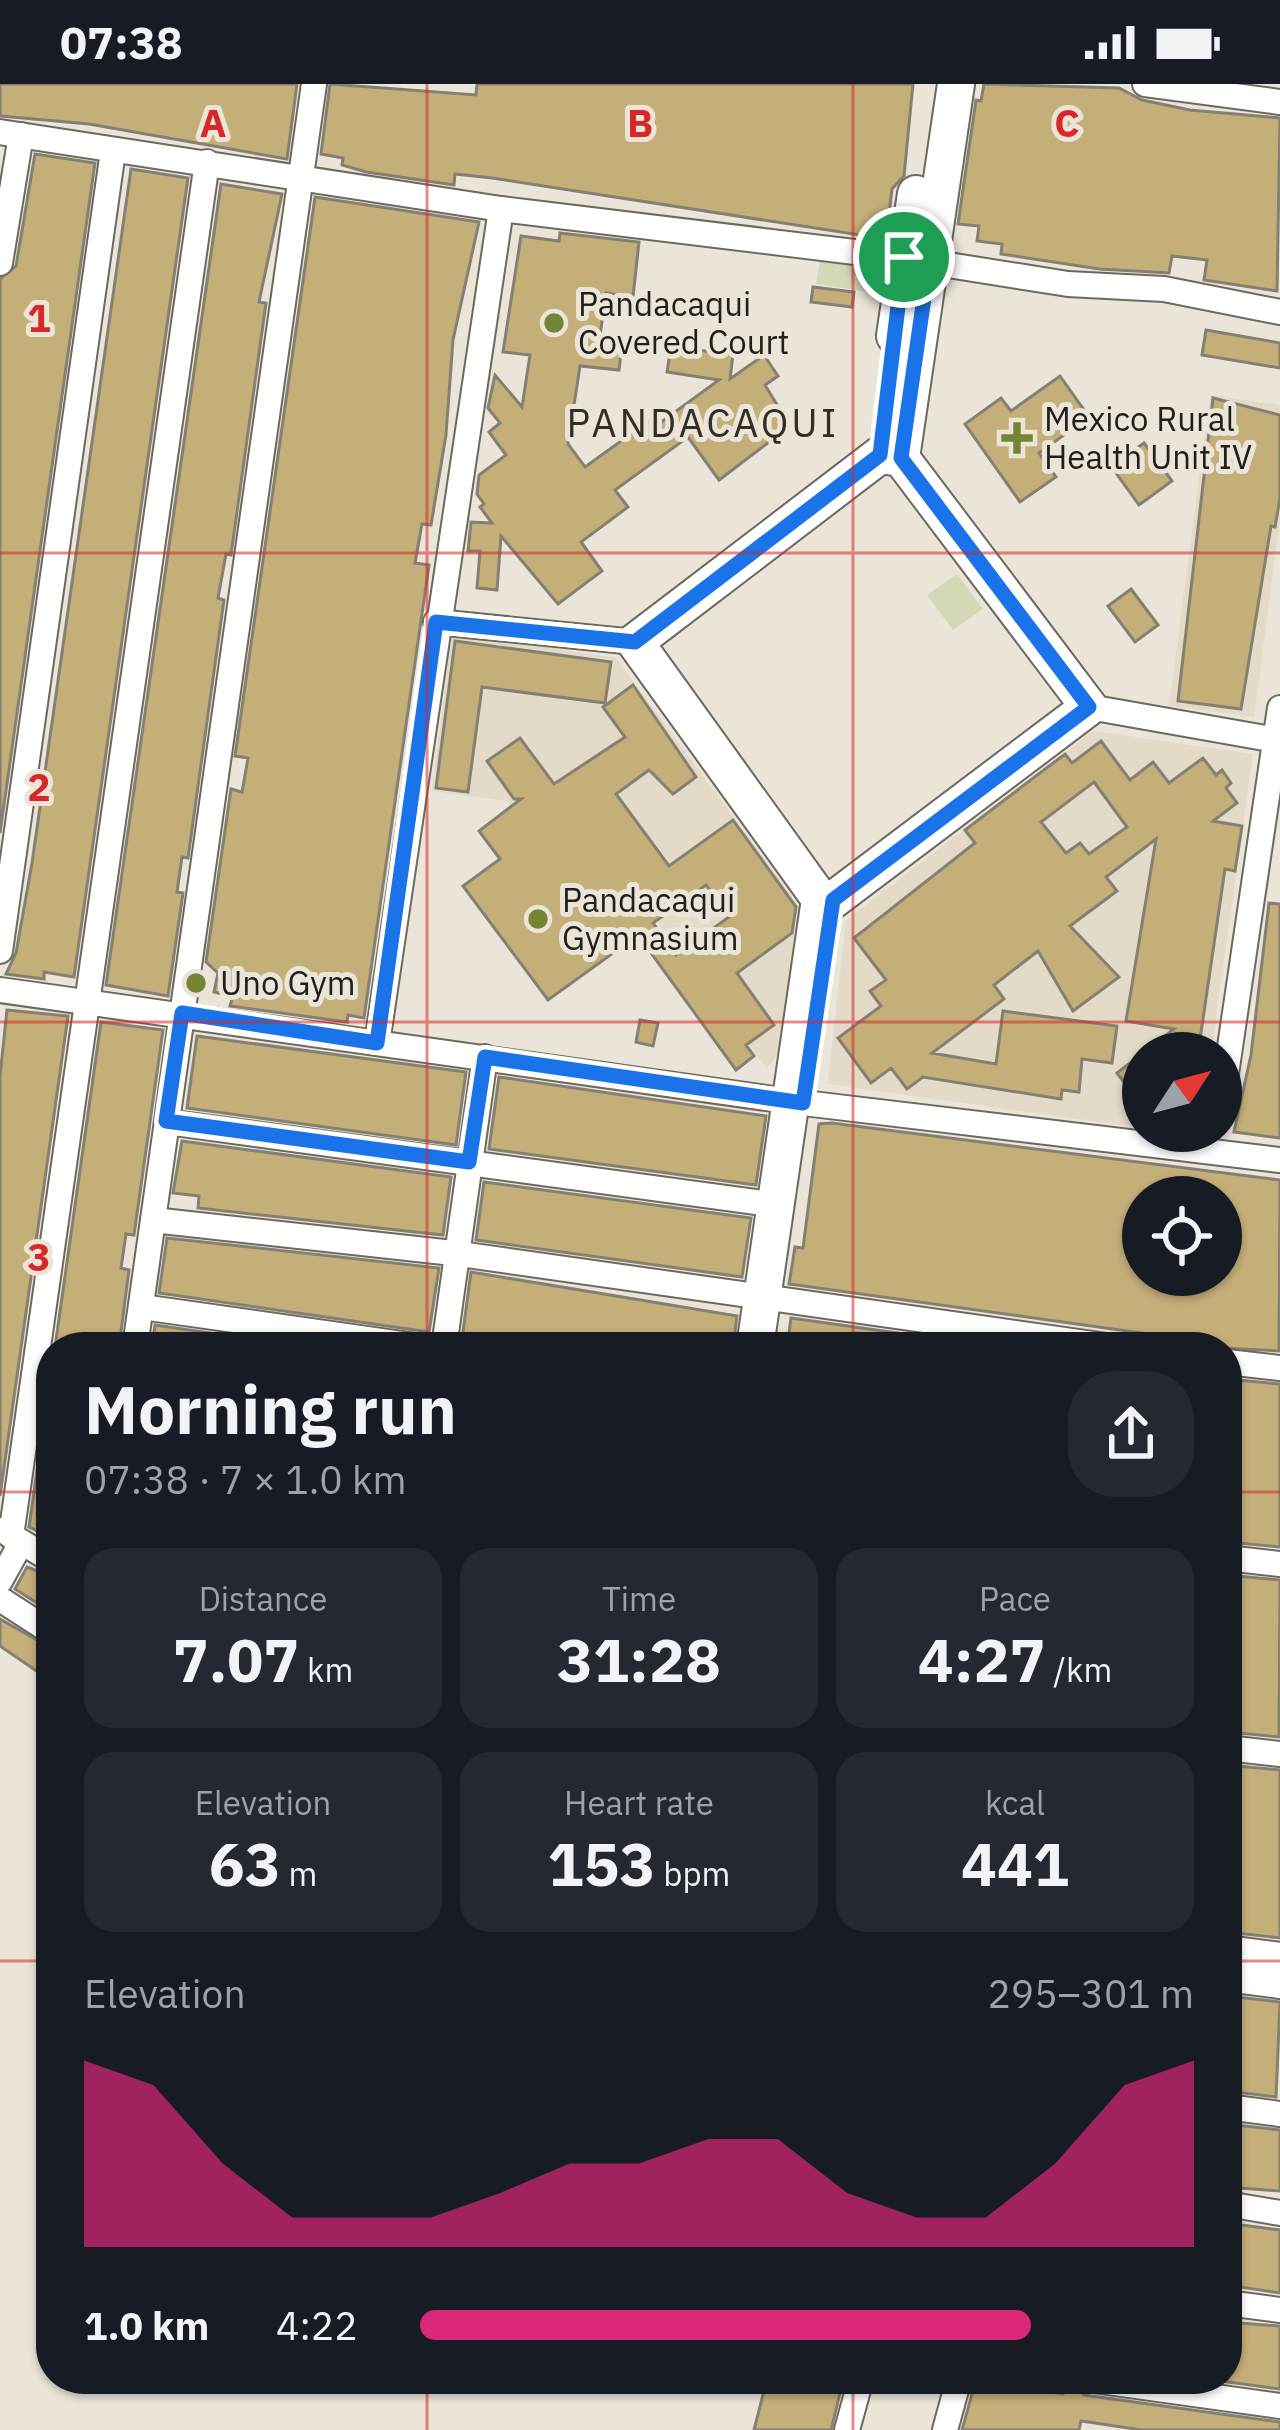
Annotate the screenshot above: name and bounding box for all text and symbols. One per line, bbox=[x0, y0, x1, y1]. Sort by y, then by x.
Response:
text: 07:38 bbox=[60, 13, 183, 71]
text: A bbox=[200, 97, 226, 148]
text: B bbox=[627, 97, 653, 148]
text: C bbox=[1054, 97, 1080, 148]
pin bbox=[853, 206, 955, 308]
icon: arrive bbox=[871, 224, 937, 290]
place label: Pandacaqui Covered Court bbox=[578, 282, 789, 363]
text: 1 bbox=[27, 292, 51, 343]
marker: Pandacaqui Covered Court bbox=[541, 310, 567, 336]
district label: PANDACAQUI bbox=[567, 397, 839, 448]
place label: Mexico Rural Health Unit IV bbox=[1044, 397, 1252, 478]
marker: Mexico Rural Health Unit IV bbox=[1001, 422, 1033, 454]
text: 2 bbox=[27, 761, 51, 812]
place label: Pandacaqui Gymnasium bbox=[562, 878, 738, 959]
marker: Pandacaqui Gymnasium bbox=[525, 906, 551, 932]
place label: Uno Gym bbox=[220, 961, 356, 1004]
marker: Uno Gym bbox=[183, 970, 209, 996]
north arrow bbox=[1122, 1032, 1242, 1152]
map controls bbox=[1122, 1032, 1242, 1296]
button: locate bbox=[1122, 1176, 1242, 1296]
text: 3 bbox=[27, 1231, 51, 1282]
text: Morning run bbox=[84, 1366, 457, 1452]
button: share bbox=[1068, 1371, 1194, 1497]
text: 07:38 · 7 × 1.0 km bbox=[84, 1454, 407, 1505]
text: Distance bbox=[199, 1577, 327, 1620]
text: Time bbox=[602, 1577, 676, 1620]
text: Pace bbox=[979, 1577, 1051, 1620]
text: 7.07 bbox=[173, 1620, 299, 1699]
text: 31:28 bbox=[557, 1620, 721, 1699]
text: 4:27 bbox=[918, 1620, 1046, 1699]
text: km bbox=[299, 1648, 353, 1691]
text: /km bbox=[1046, 1648, 1112, 1691]
text: Elevation bbox=[195, 1781, 331, 1824]
text: Heart rate bbox=[564, 1781, 714, 1824]
text: kcal bbox=[985, 1781, 1045, 1824]
text: 63 bbox=[209, 1824, 281, 1903]
text: 153 bbox=[548, 1824, 656, 1903]
text: 441 bbox=[961, 1824, 1069, 1903]
text: m bbox=[281, 1852, 317, 1895]
text: bpm bbox=[656, 1852, 730, 1895]
text: Elevation bbox=[84, 1968, 246, 2019]
text: 295–301 m bbox=[987, 1968, 1194, 2019]
text: 1.0 km bbox=[84, 2300, 209, 2351]
text: 4:22 bbox=[276, 2300, 358, 2351]

